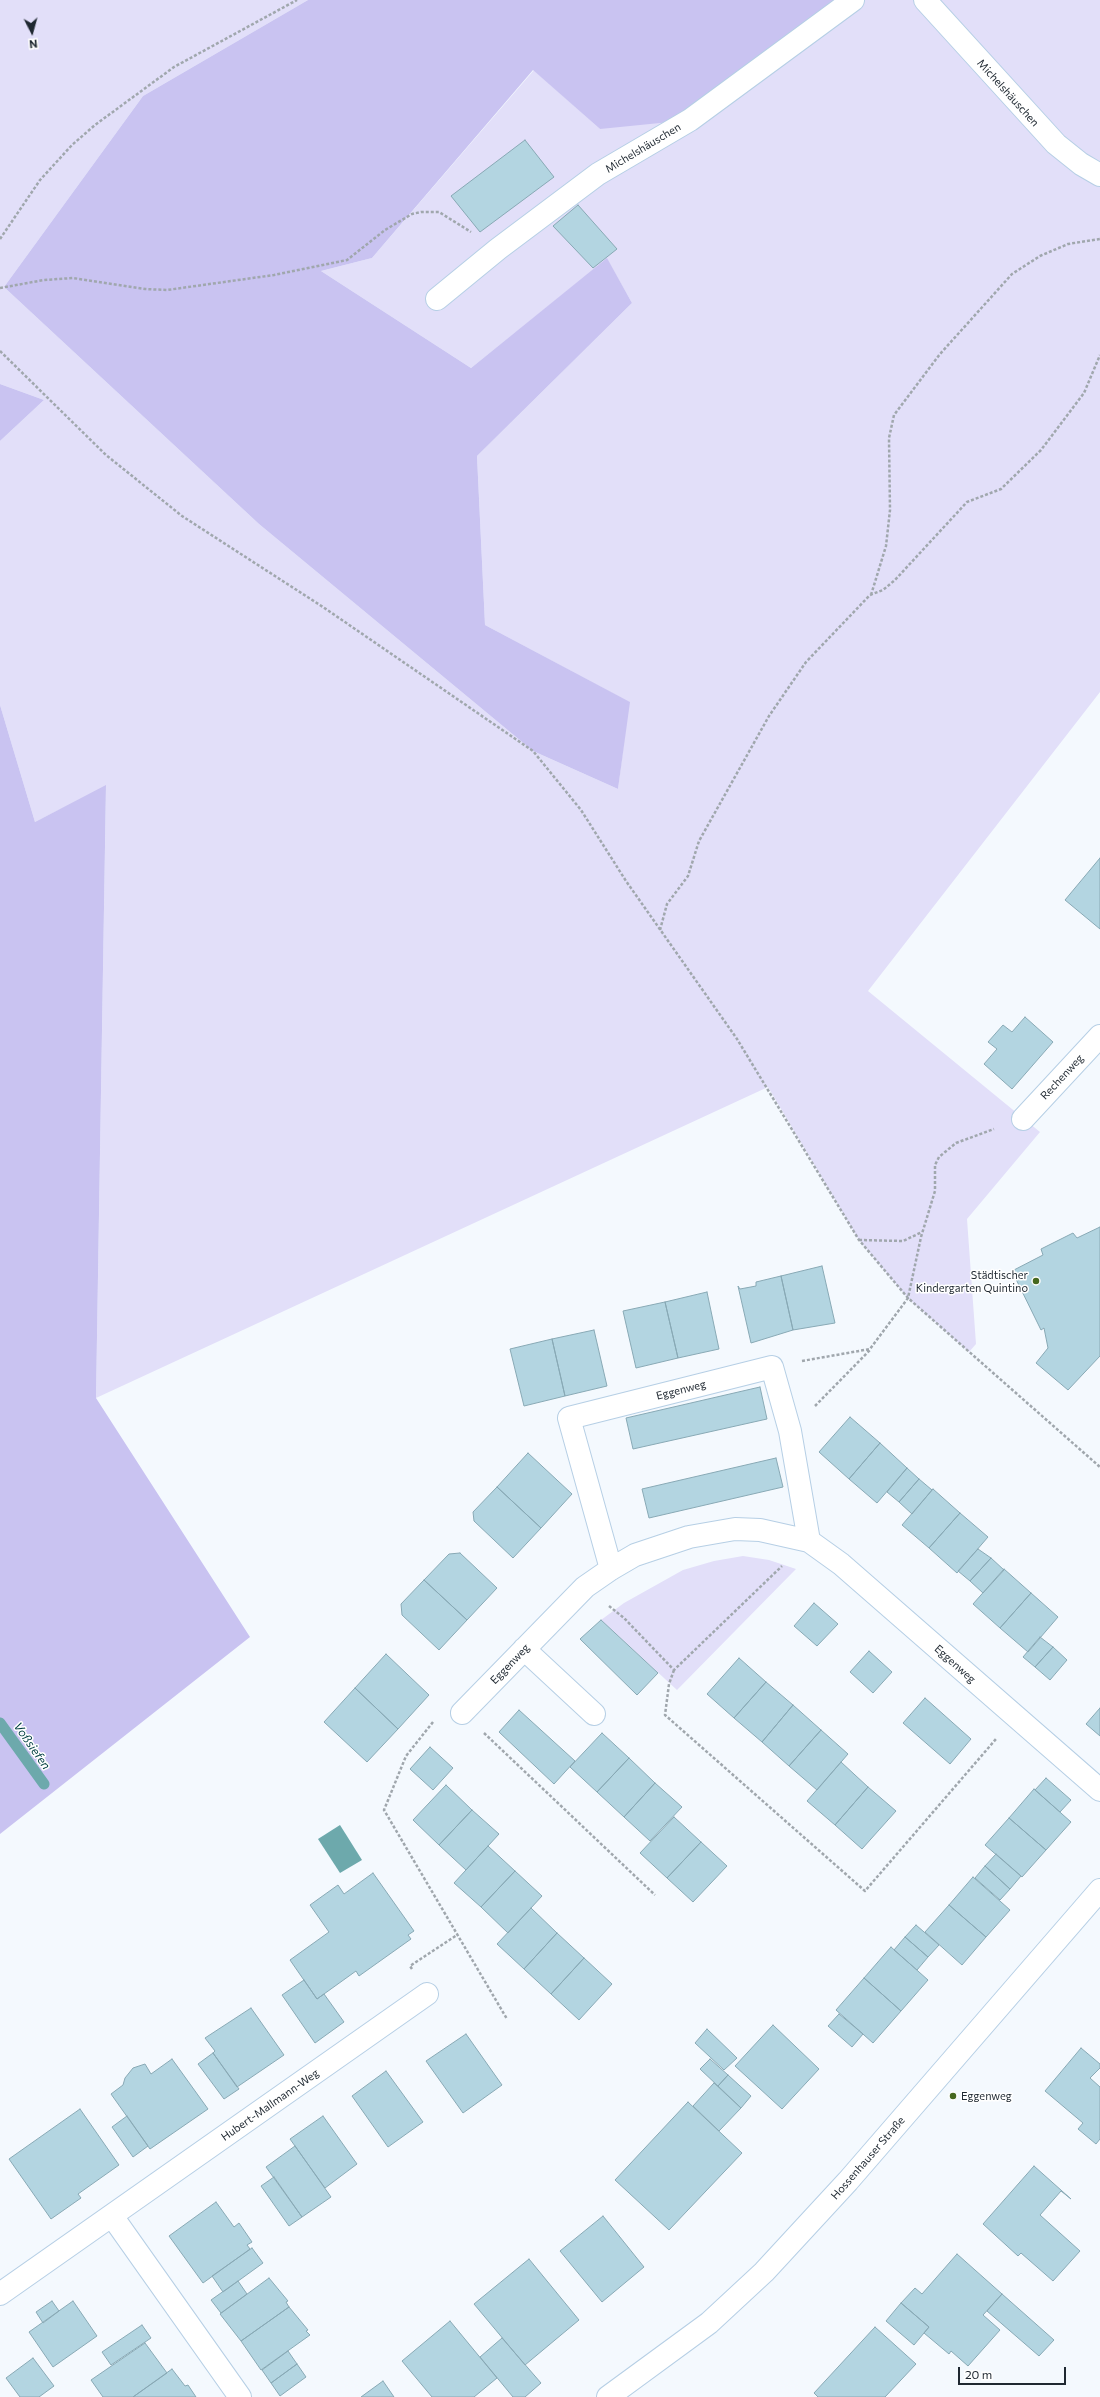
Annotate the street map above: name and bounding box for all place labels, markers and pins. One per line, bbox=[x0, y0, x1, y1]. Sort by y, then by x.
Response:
place label: Städtischer Kindergarten Quintino bbox=[916, 1268, 1028, 1294]
marker: Städtischer Kindergarten Quintino bbox=[1031, 1276, 1041, 1286]
place label: Eggenweg bbox=[961, 2089, 1012, 2103]
marker: Eggenweg bbox=[948, 2091, 958, 2101]

